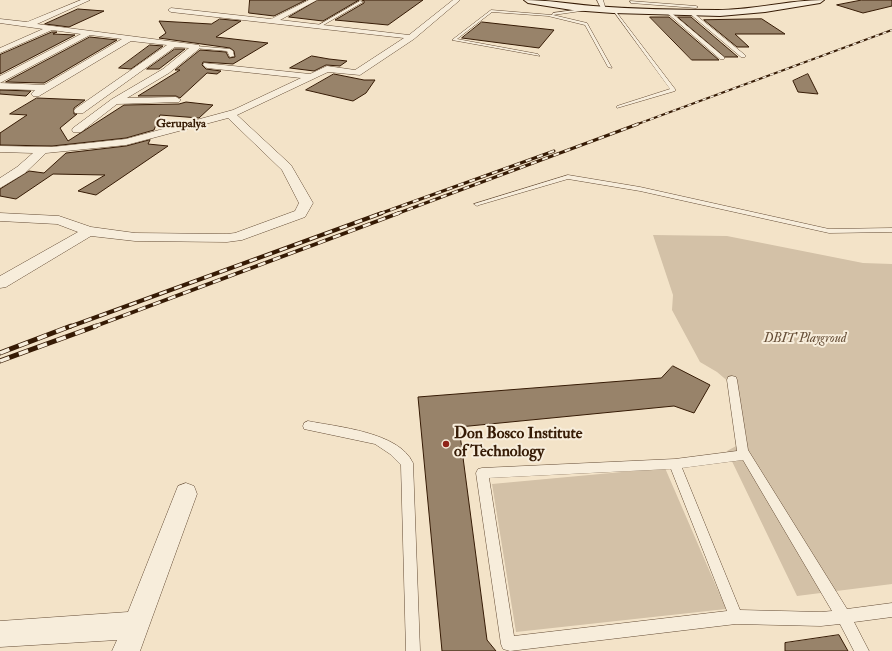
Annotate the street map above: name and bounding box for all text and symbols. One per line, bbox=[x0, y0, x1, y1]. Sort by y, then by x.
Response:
district label: Gerupalya bbox=[156, 117, 206, 131]
park label: DBIT Playgroud bbox=[764, 331, 846, 347]
place label: Don Bosco Institute of Technology bbox=[454, 425, 582, 463]
marker: Don Bosco Institute of Technology bbox=[441, 439, 451, 449]

